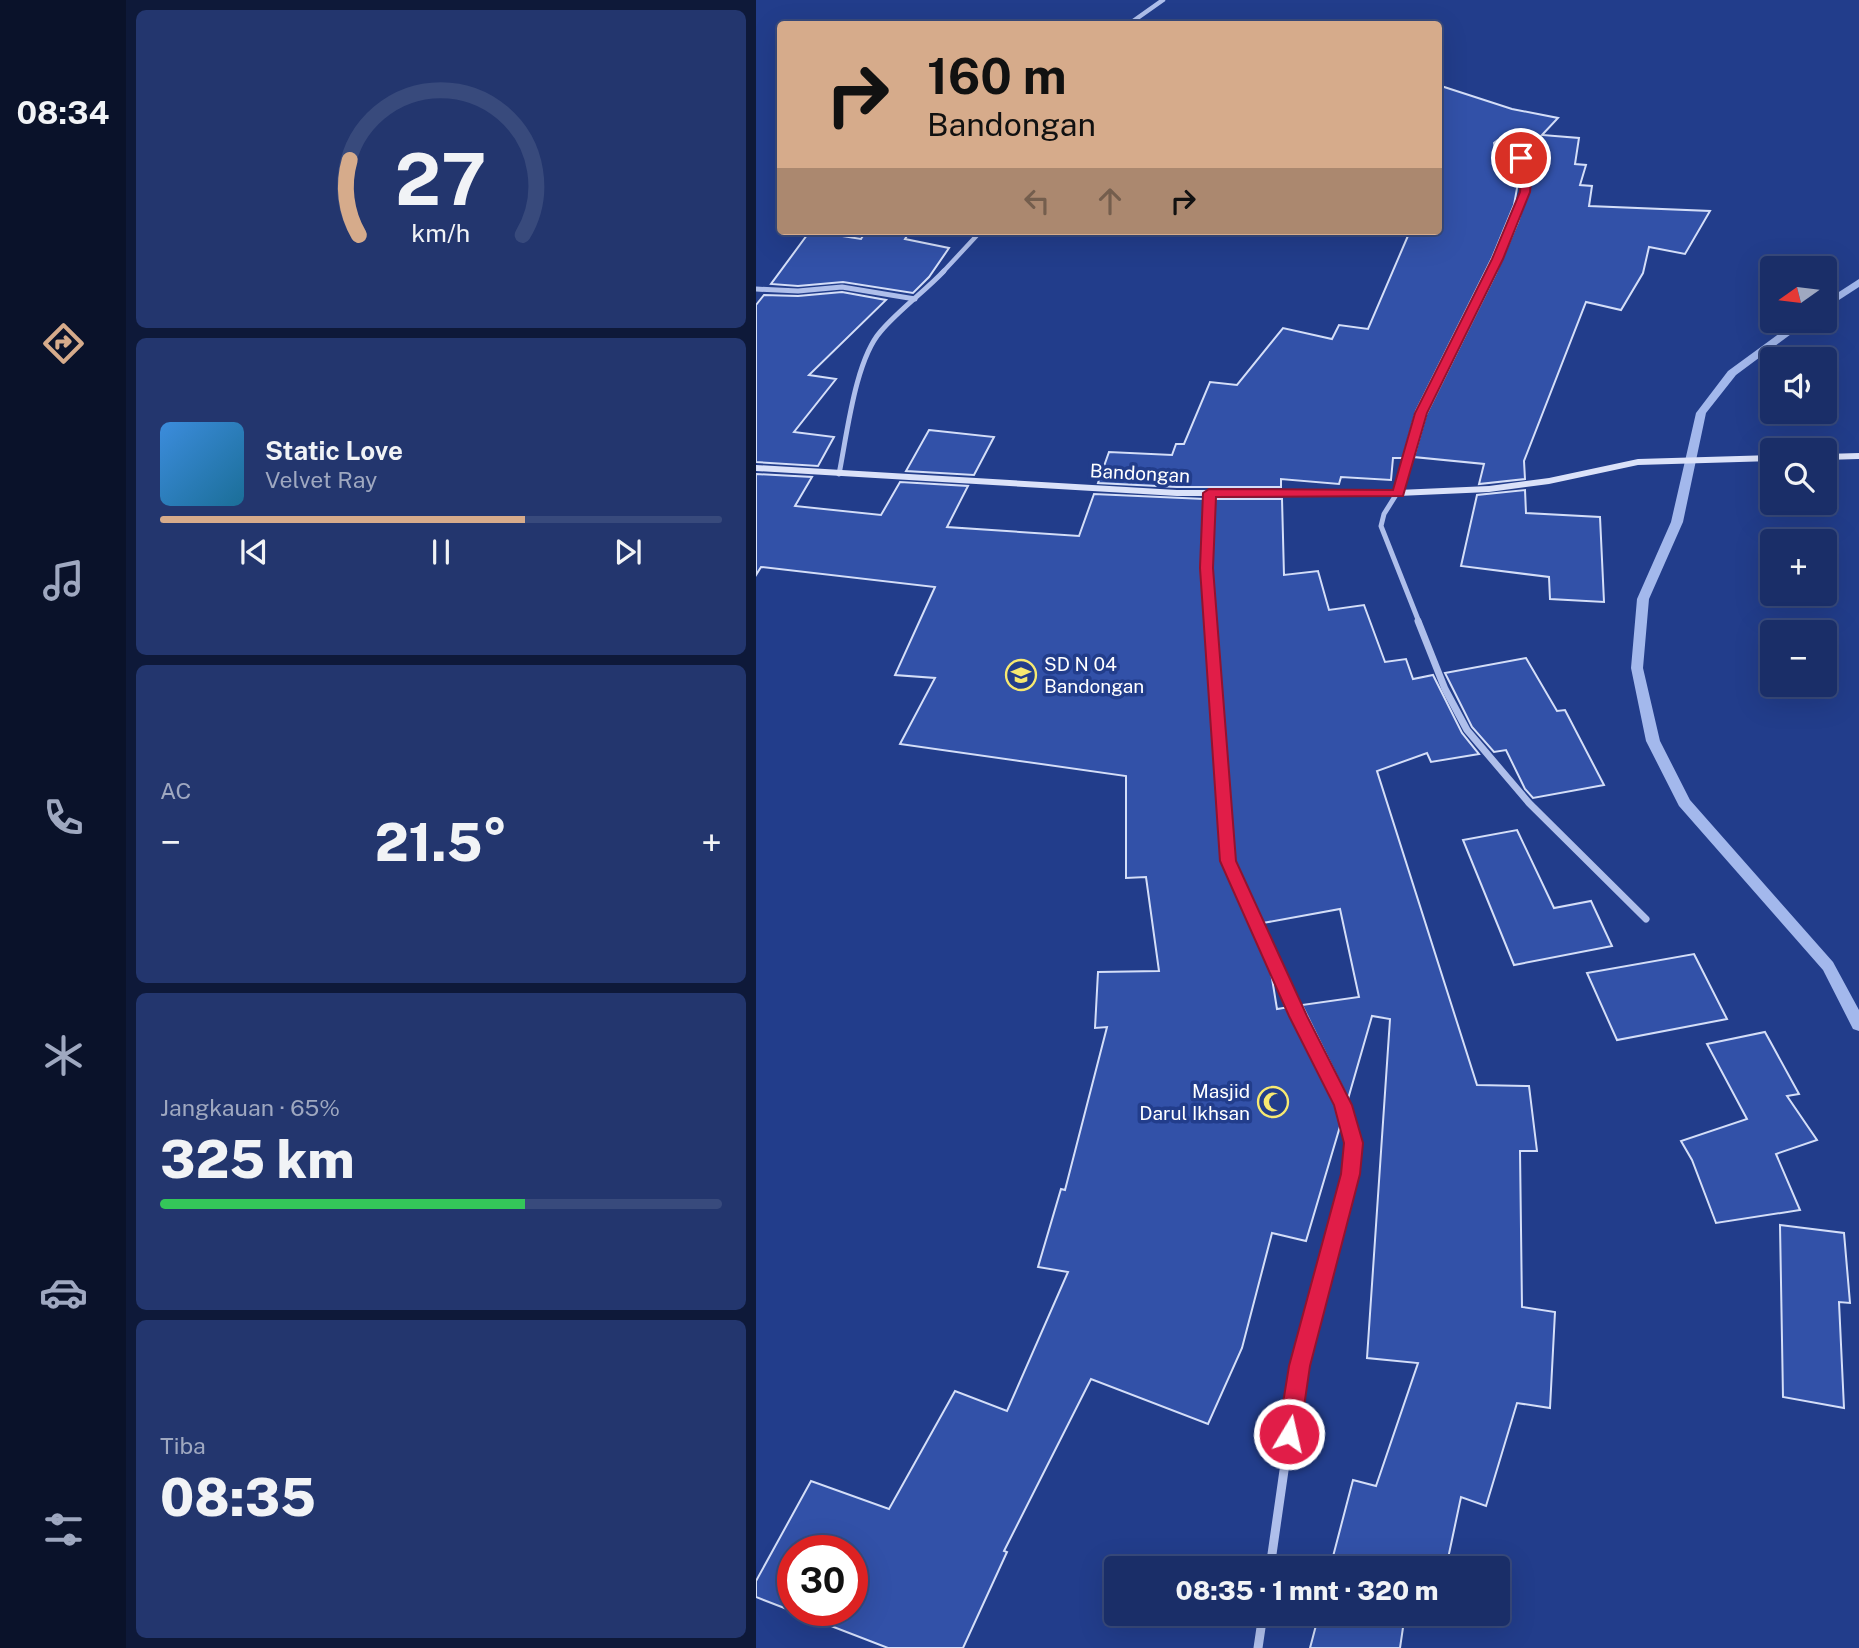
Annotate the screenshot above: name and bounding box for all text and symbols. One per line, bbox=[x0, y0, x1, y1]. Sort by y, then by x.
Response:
text: 160 m bbox=[927, 47, 1067, 105]
icon: right bbox=[812, 49, 903, 140]
text: 08:34 bbox=[17, 94, 109, 131]
text: Bandongan bbox=[927, 106, 1096, 143]
pin bbox=[1491, 128, 1551, 188]
text: 27 bbox=[395, 136, 487, 221]
icon: arrive bbox=[1502, 139, 1540, 177]
icon: left bbox=[1018, 182, 1056, 220]
icon: ahead bbox=[1091, 182, 1129, 220]
icon: right bbox=[1164, 182, 1202, 220]
text: km/h bbox=[412, 218, 470, 248]
north arrow bbox=[1760, 256, 1838, 332]
map controls bbox=[1760, 256, 1837, 697]
icon: directions bbox=[39, 319, 88, 368]
button: sound bbox=[1760, 347, 1837, 424]
text: Static Love bbox=[265, 435, 403, 466]
button: search bbox=[1760, 438, 1837, 515]
street label: Bandongan bbox=[1089, 459, 1191, 487]
text: Velvet Ray bbox=[265, 466, 377, 493]
button: + bbox=[1760, 529, 1837, 606]
icon: previous bbox=[235, 533, 273, 571]
icon: pause bbox=[422, 533, 460, 571]
icon: next bbox=[609, 533, 647, 571]
icon: music bbox=[39, 556, 88, 605]
button: − bbox=[1760, 620, 1837, 697]
place label: SD N 04 Bandongan bbox=[1044, 653, 1144, 697]
school or university icon: SD N 04 Bandongan bbox=[1004, 658, 1038, 692]
text: AC bbox=[160, 777, 191, 804]
icon: phone bbox=[39, 793, 88, 842]
text: 21.5° bbox=[375, 812, 507, 873]
text: − bbox=[160, 820, 181, 865]
text: + bbox=[701, 820, 722, 865]
icon: climate bbox=[39, 1031, 88, 1080]
place label: Masjid Darul Ikhsan bbox=[1139, 1080, 1250, 1124]
mosque icon: Masjid Darul Ikhsan bbox=[1256, 1085, 1290, 1119]
text: Jangkauan · 65% bbox=[160, 1094, 340, 1121]
text: 325 km bbox=[160, 1129, 354, 1190]
icon: car bbox=[39, 1268, 88, 1317]
position arrow bbox=[1252, 1397, 1326, 1471]
text: Tiba bbox=[160, 1432, 206, 1459]
text: 08:35 bbox=[160, 1467, 316, 1528]
icon: filters bbox=[39, 1505, 88, 1554]
speed limit sign: 30 bbox=[777, 1535, 868, 1626]
text: 08:35 · 1 mnt · 320 m bbox=[1176, 1575, 1438, 1606]

